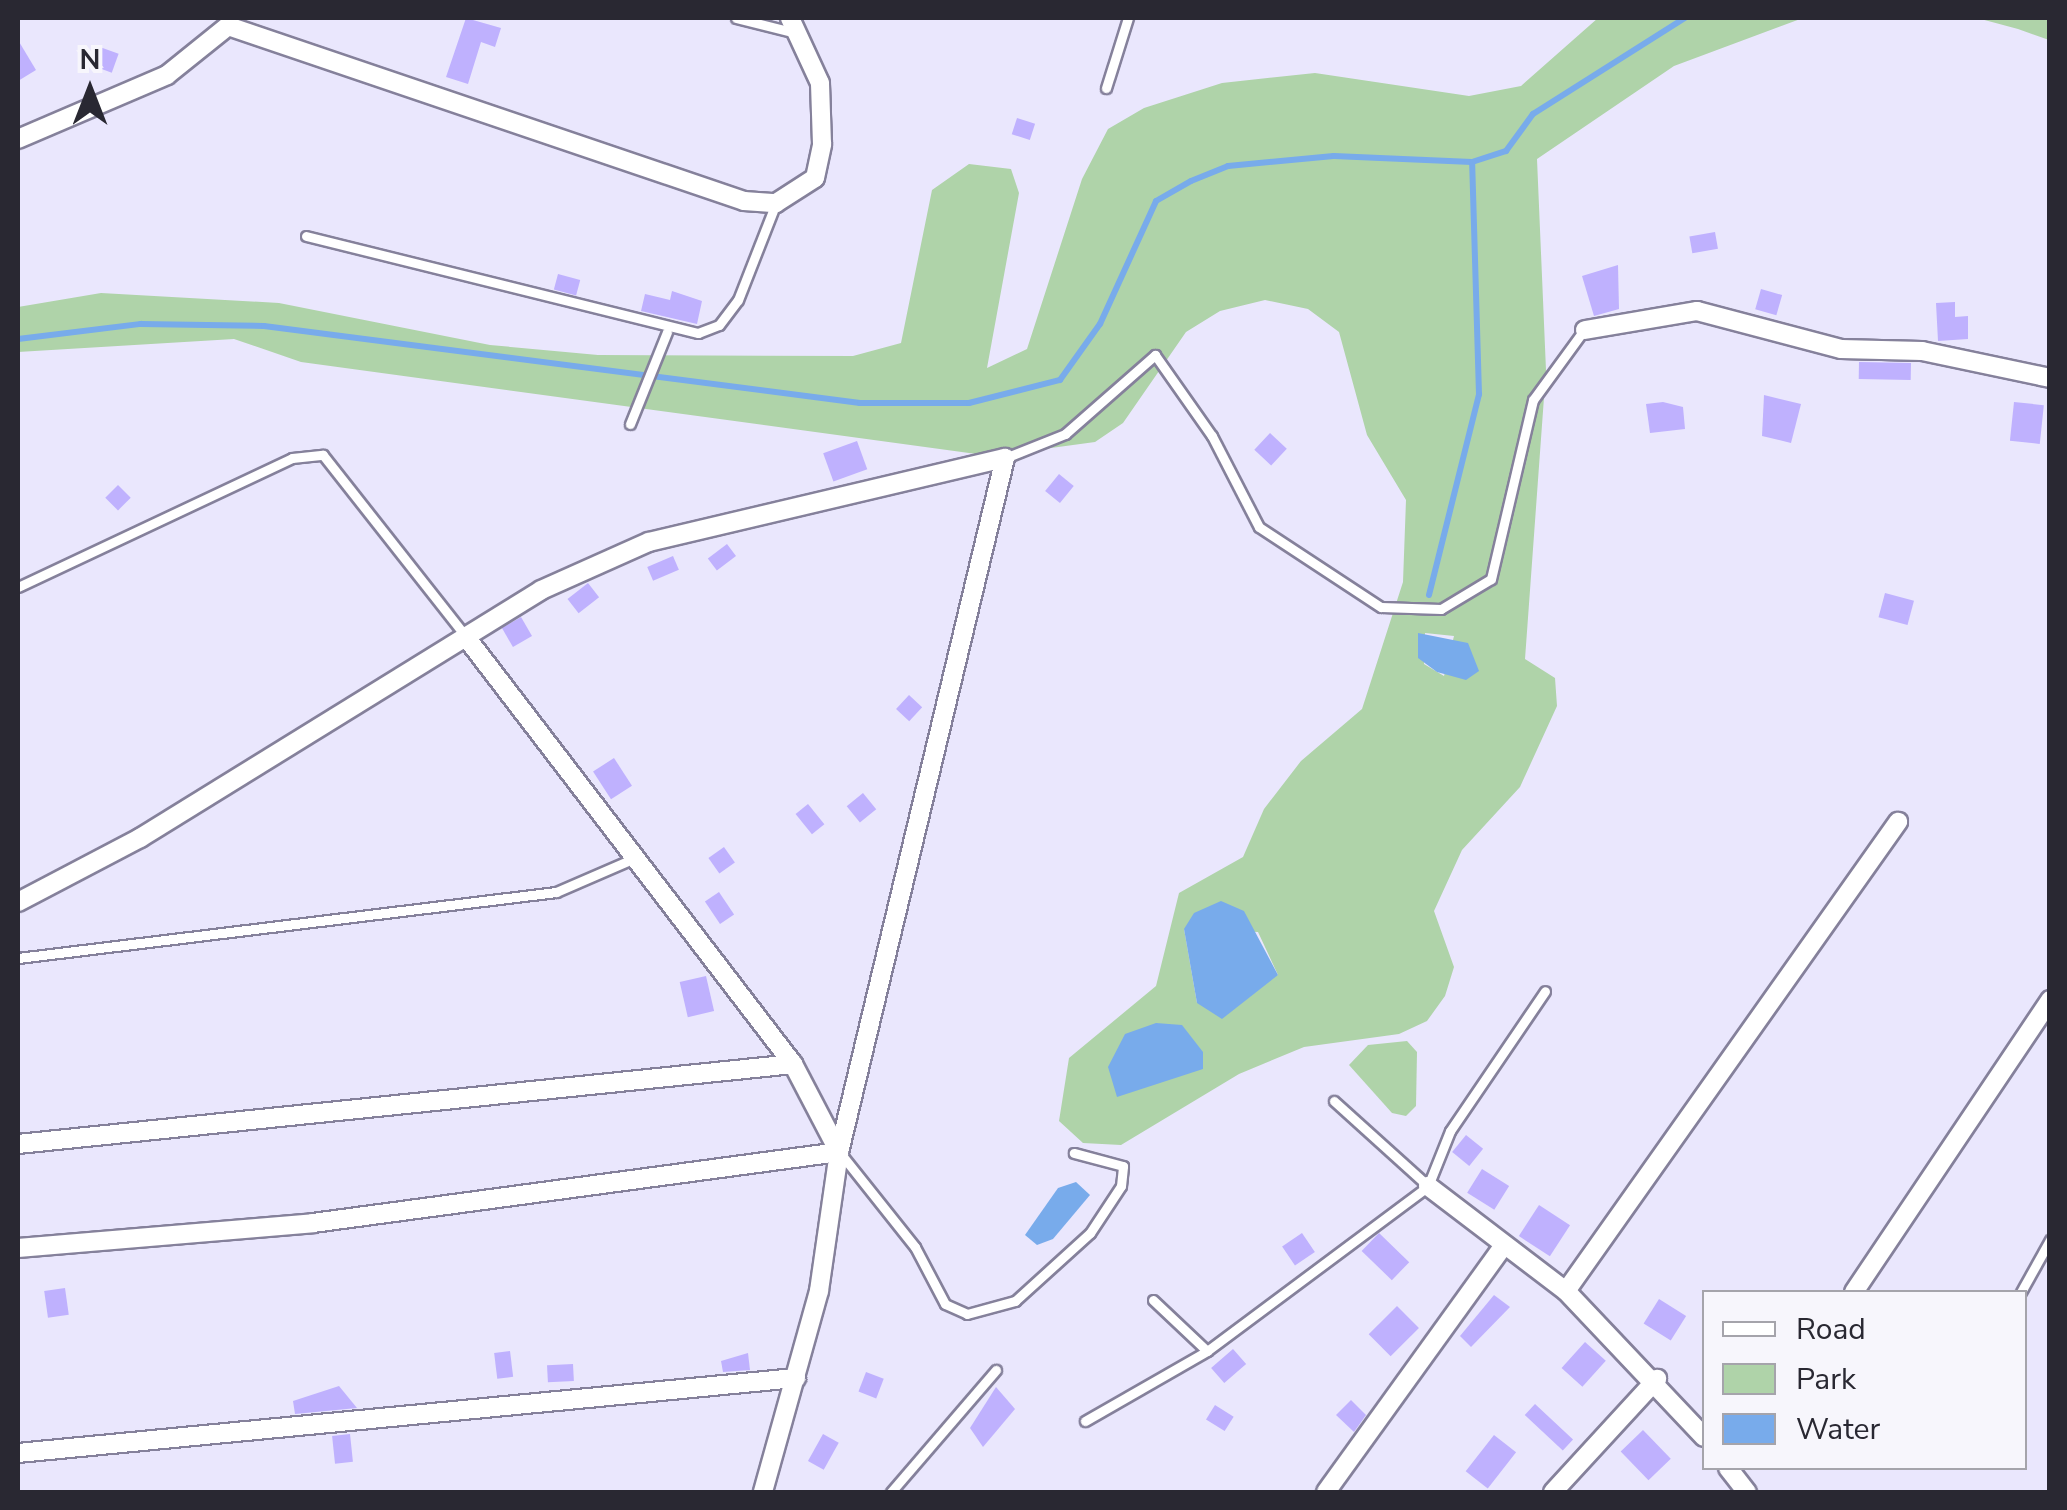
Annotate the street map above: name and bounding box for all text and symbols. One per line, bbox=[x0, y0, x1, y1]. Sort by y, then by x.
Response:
north arrow bbox=[40, 40, 140, 140]
text: N bbox=[80, 41, 100, 79]
legend bbox=[1702, 1290, 2027, 1470]
text: Road bbox=[1796, 1309, 1866, 1350]
text: Park bbox=[1796, 1359, 1856, 1400]
text: Water bbox=[1796, 1409, 1880, 1450]

